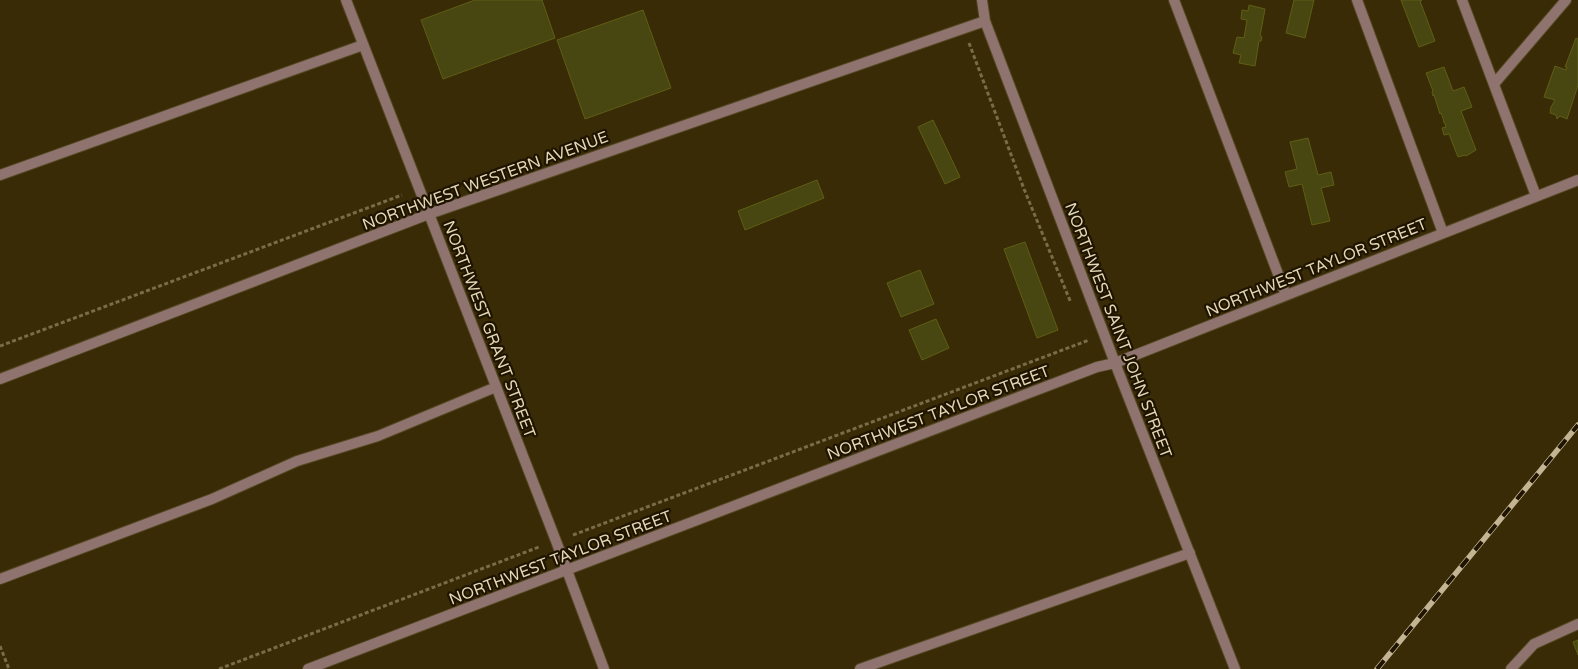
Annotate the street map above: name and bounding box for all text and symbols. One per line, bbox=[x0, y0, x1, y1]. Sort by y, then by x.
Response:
street label: NORTHWEST WESTERN AVENUE bbox=[360, 127, 611, 235]
street label: NORTHWEST SAINT JOHN STREET bbox=[1060, 200, 1176, 461]
street label: NORTHWEST TAYLOR STREET bbox=[1203, 214, 1430, 322]
street label: NORTHWEST GRANT STREET bbox=[438, 218, 540, 441]
street label: NORTHWEST TAYLOR STREET bbox=[824, 361, 1053, 465]
street label: NORTHWEST TAYLOR STREET bbox=[446, 506, 675, 610]

